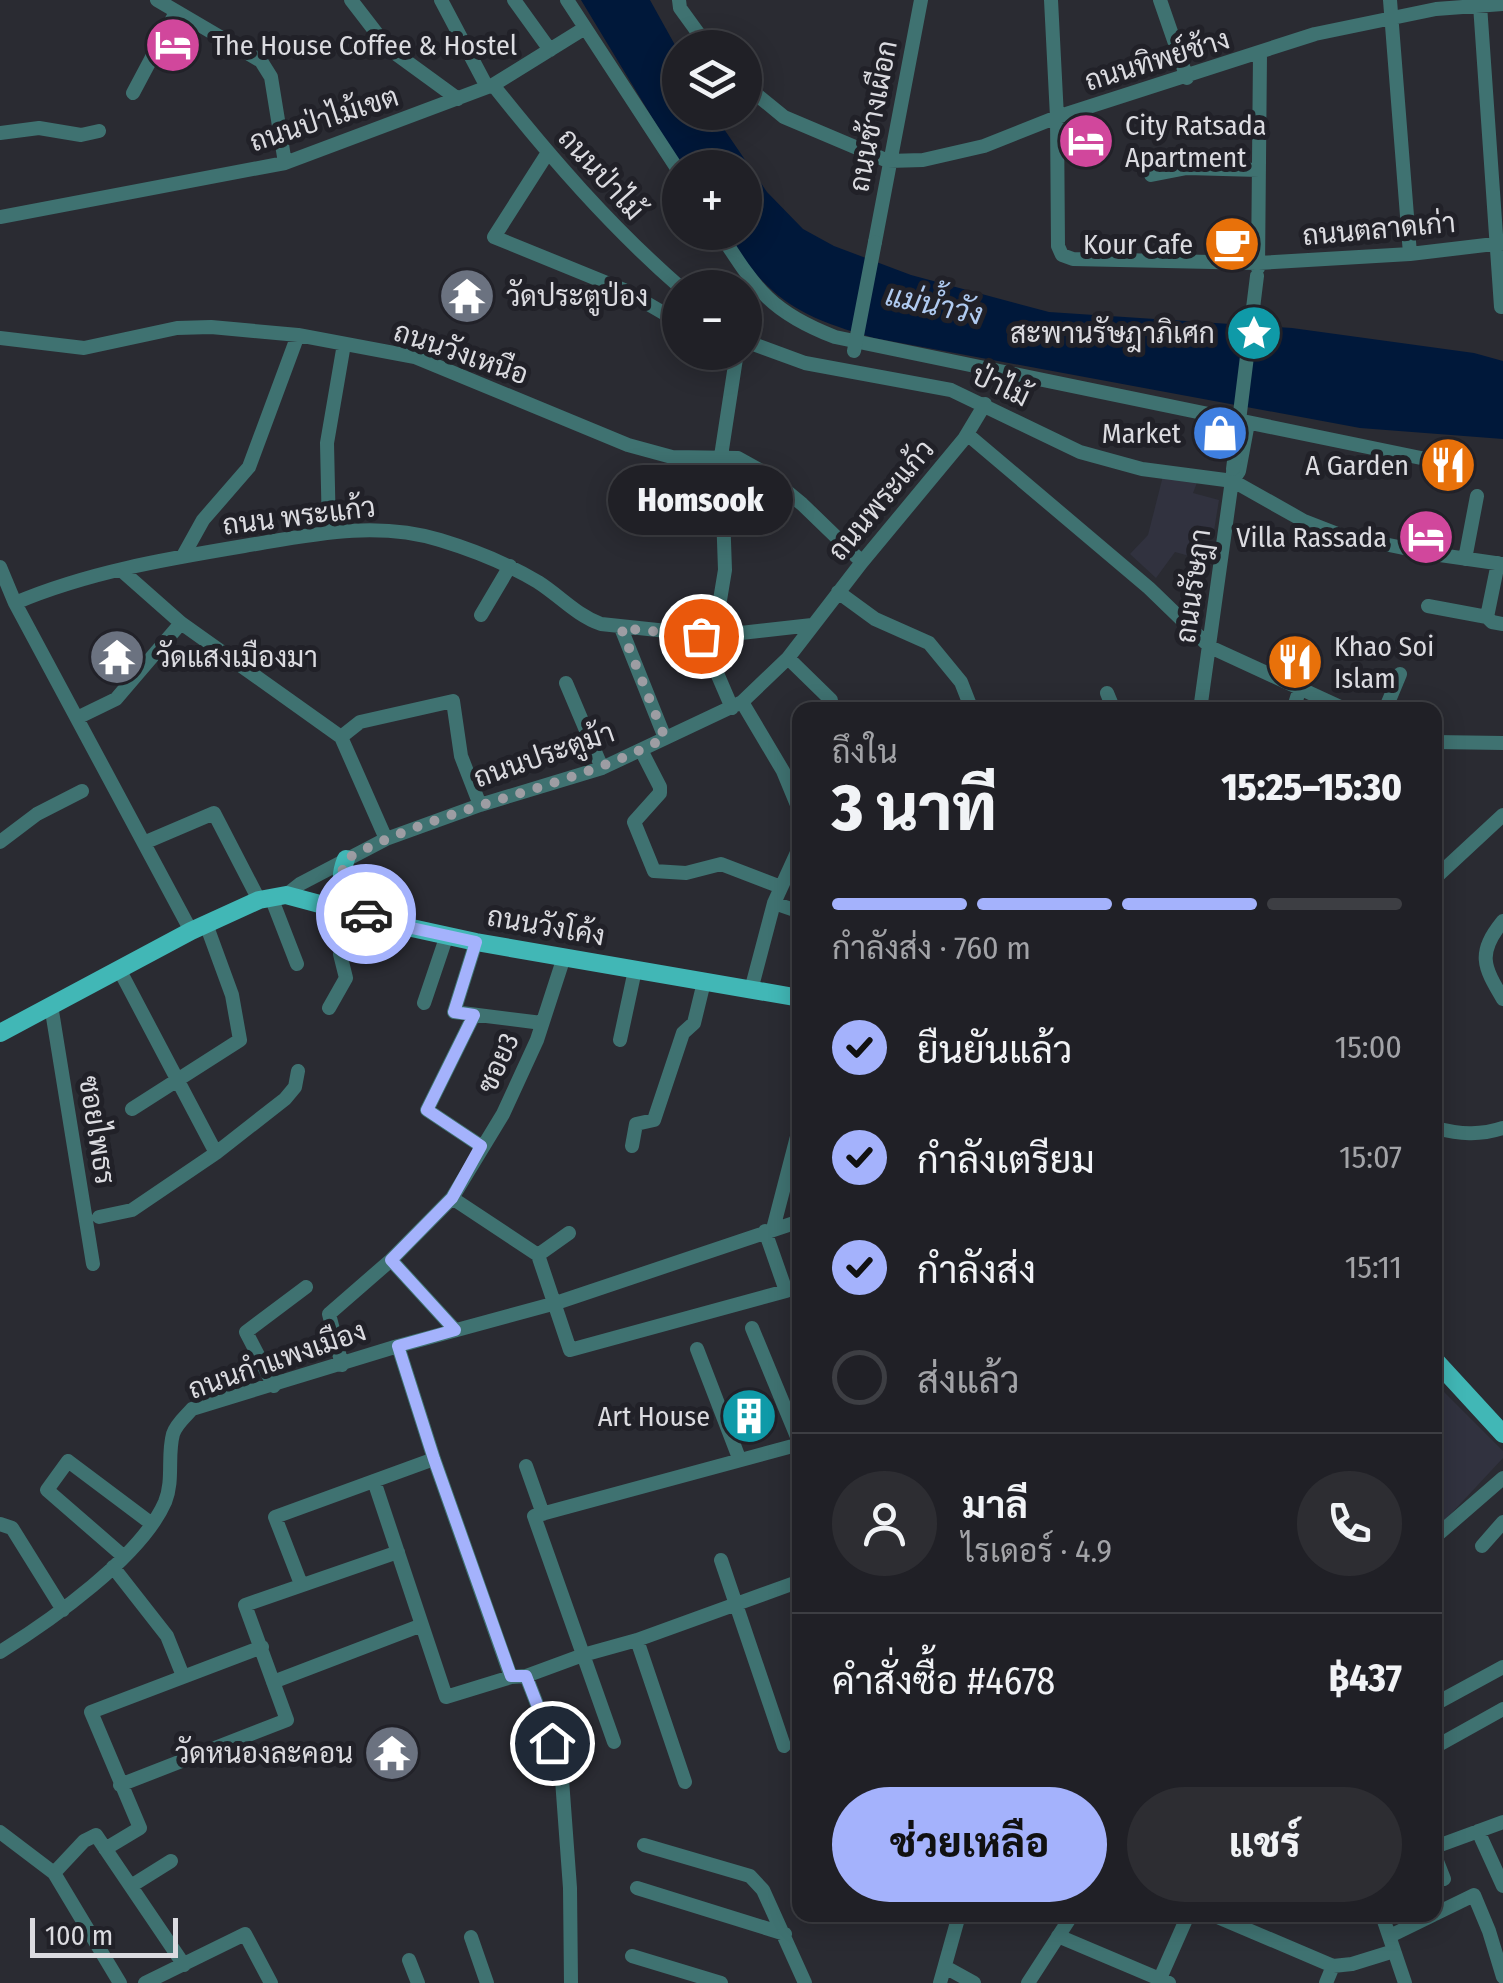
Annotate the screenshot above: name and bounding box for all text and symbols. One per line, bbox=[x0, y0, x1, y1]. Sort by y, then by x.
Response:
hotel icon: The House Coffee & Hostel bbox=[143, 15, 203, 75]
street label: ถนนทิพย์ช้าง bbox=[1080, 19, 1233, 98]
place label: The House Coffee & Hostel bbox=[212, 29, 517, 62]
map controls bbox=[662, 30, 762, 370]
button: layers bbox=[662, 30, 762, 130]
street label: ถนนช้างเผือก bbox=[840, 37, 904, 195]
street label: ถนนป่าไม้เขต bbox=[245, 77, 402, 159]
place label: City Ratsada Apartment bbox=[1125, 109, 1267, 174]
hotel icon: City Ratsada Apartment bbox=[1056, 111, 1116, 171]
street label: ถนนป่าไม้ bbox=[551, 119, 654, 227]
button: + bbox=[662, 150, 762, 250]
street label: ถนนตลาดเก่า bbox=[1301, 205, 1457, 252]
cafe icon: Kour Cafe bbox=[1202, 214, 1262, 274]
place label: Kour Cafe bbox=[1083, 228, 1193, 261]
temple icon: วัดประตูป่อง bbox=[437, 266, 497, 326]
water label: แม่น้ำวัง bbox=[882, 268, 988, 333]
button: − bbox=[662, 270, 762, 370]
place label: วัดประตูป่อง bbox=[506, 278, 648, 316]
place icon: สะพานรัษฎาภิเศก bbox=[1224, 303, 1284, 363]
street label: ถนนวังเหนือ bbox=[390, 313, 533, 391]
place label: สะพานรัษฎาภิเศก bbox=[1010, 315, 1215, 353]
street label: ป่าไม้ bbox=[967, 356, 1037, 414]
shop icon: Market bbox=[1190, 403, 1250, 463]
place label: Market bbox=[1102, 417, 1182, 450]
street label: ถนนพระแก้ว bbox=[819, 432, 941, 567]
restaurant icon: A Garden bbox=[1418, 435, 1478, 495]
place label: A Garden bbox=[1305, 449, 1409, 482]
callout: Homsook bbox=[608, 466, 794, 536]
text: Homsook bbox=[638, 481, 763, 519]
street label: ถนน พระแก้ว bbox=[220, 488, 377, 542]
hotel icon: Villa Rassada bbox=[1396, 507, 1456, 567]
place label: Villa Rassada bbox=[1236, 521, 1387, 554]
street label: ถนนรัษฎา bbox=[1167, 526, 1220, 646]
pin bbox=[659, 594, 744, 679]
icon: bag bbox=[674, 609, 729, 664]
temple icon: วัดแสงเมืองมา bbox=[87, 627, 147, 687]
place label: Khao Soi Islam bbox=[1334, 630, 1434, 695]
restaurant icon: Khao Soi Islam bbox=[1265, 632, 1325, 692]
place label: วัดแสงเมืองมา bbox=[156, 639, 318, 674]
street label: ถนนประตูม้า bbox=[469, 714, 620, 797]
text: ถึงใน bbox=[832, 733, 898, 771]
text: 15:25–15:30 bbox=[1221, 764, 1402, 810]
text: 3 นาที bbox=[832, 769, 997, 847]
courier bbox=[316, 864, 416, 964]
icon: car bbox=[339, 887, 394, 942]
street label: ถนนวังโค้ง bbox=[484, 896, 608, 953]
text: กำลังส่ง · 760 m bbox=[832, 929, 1031, 967]
icon: check bbox=[832, 1020, 887, 1075]
text: ยืนยันแล้ว bbox=[917, 1027, 1072, 1073]
street label: ซอย3 bbox=[470, 1028, 526, 1098]
text: 15:00 bbox=[1335, 1028, 1402, 1066]
street label: ซอยไพธร bbox=[72, 1073, 125, 1187]
icon: check bbox=[832, 1130, 887, 1185]
text: กำลังเตรียม bbox=[917, 1137, 1095, 1183]
text: 15:07 bbox=[1339, 1138, 1402, 1176]
icon: check bbox=[832, 1240, 887, 1295]
text: กำลังส่ง bbox=[917, 1247, 1036, 1293]
text: 15:11 bbox=[1345, 1248, 1402, 1286]
street label: ถนนกำแพงเมือง bbox=[183, 1312, 370, 1406]
text: ส่งแล้ว bbox=[917, 1357, 1020, 1403]
building icon: Art House bbox=[719, 1386, 779, 1446]
place label: Art House bbox=[598, 1400, 710, 1433]
button: person bbox=[832, 1471, 937, 1576]
button: phone bbox=[1297, 1471, 1402, 1576]
text: มาลี bbox=[962, 1482, 1028, 1528]
text: ไรเดอร์ · 4.9 bbox=[962, 1532, 1112, 1570]
text: ฿437 bbox=[1329, 1655, 1402, 1701]
text: คำสั่งซื้อ #4678 bbox=[832, 1658, 1055, 1704]
pin bbox=[510, 1701, 595, 1786]
icon: home bbox=[525, 1716, 580, 1771]
temple icon: วัดหนองละคอน bbox=[362, 1723, 422, 1783]
place label: วัดหนองละคอน bbox=[175, 1735, 353, 1770]
button: ช่วยเหลือ bbox=[832, 1787, 1107, 1902]
button: แชร์ bbox=[1127, 1787, 1402, 1902]
scale bar bbox=[30, 1913, 178, 1958]
text: 100 m bbox=[45, 1919, 113, 1952]

